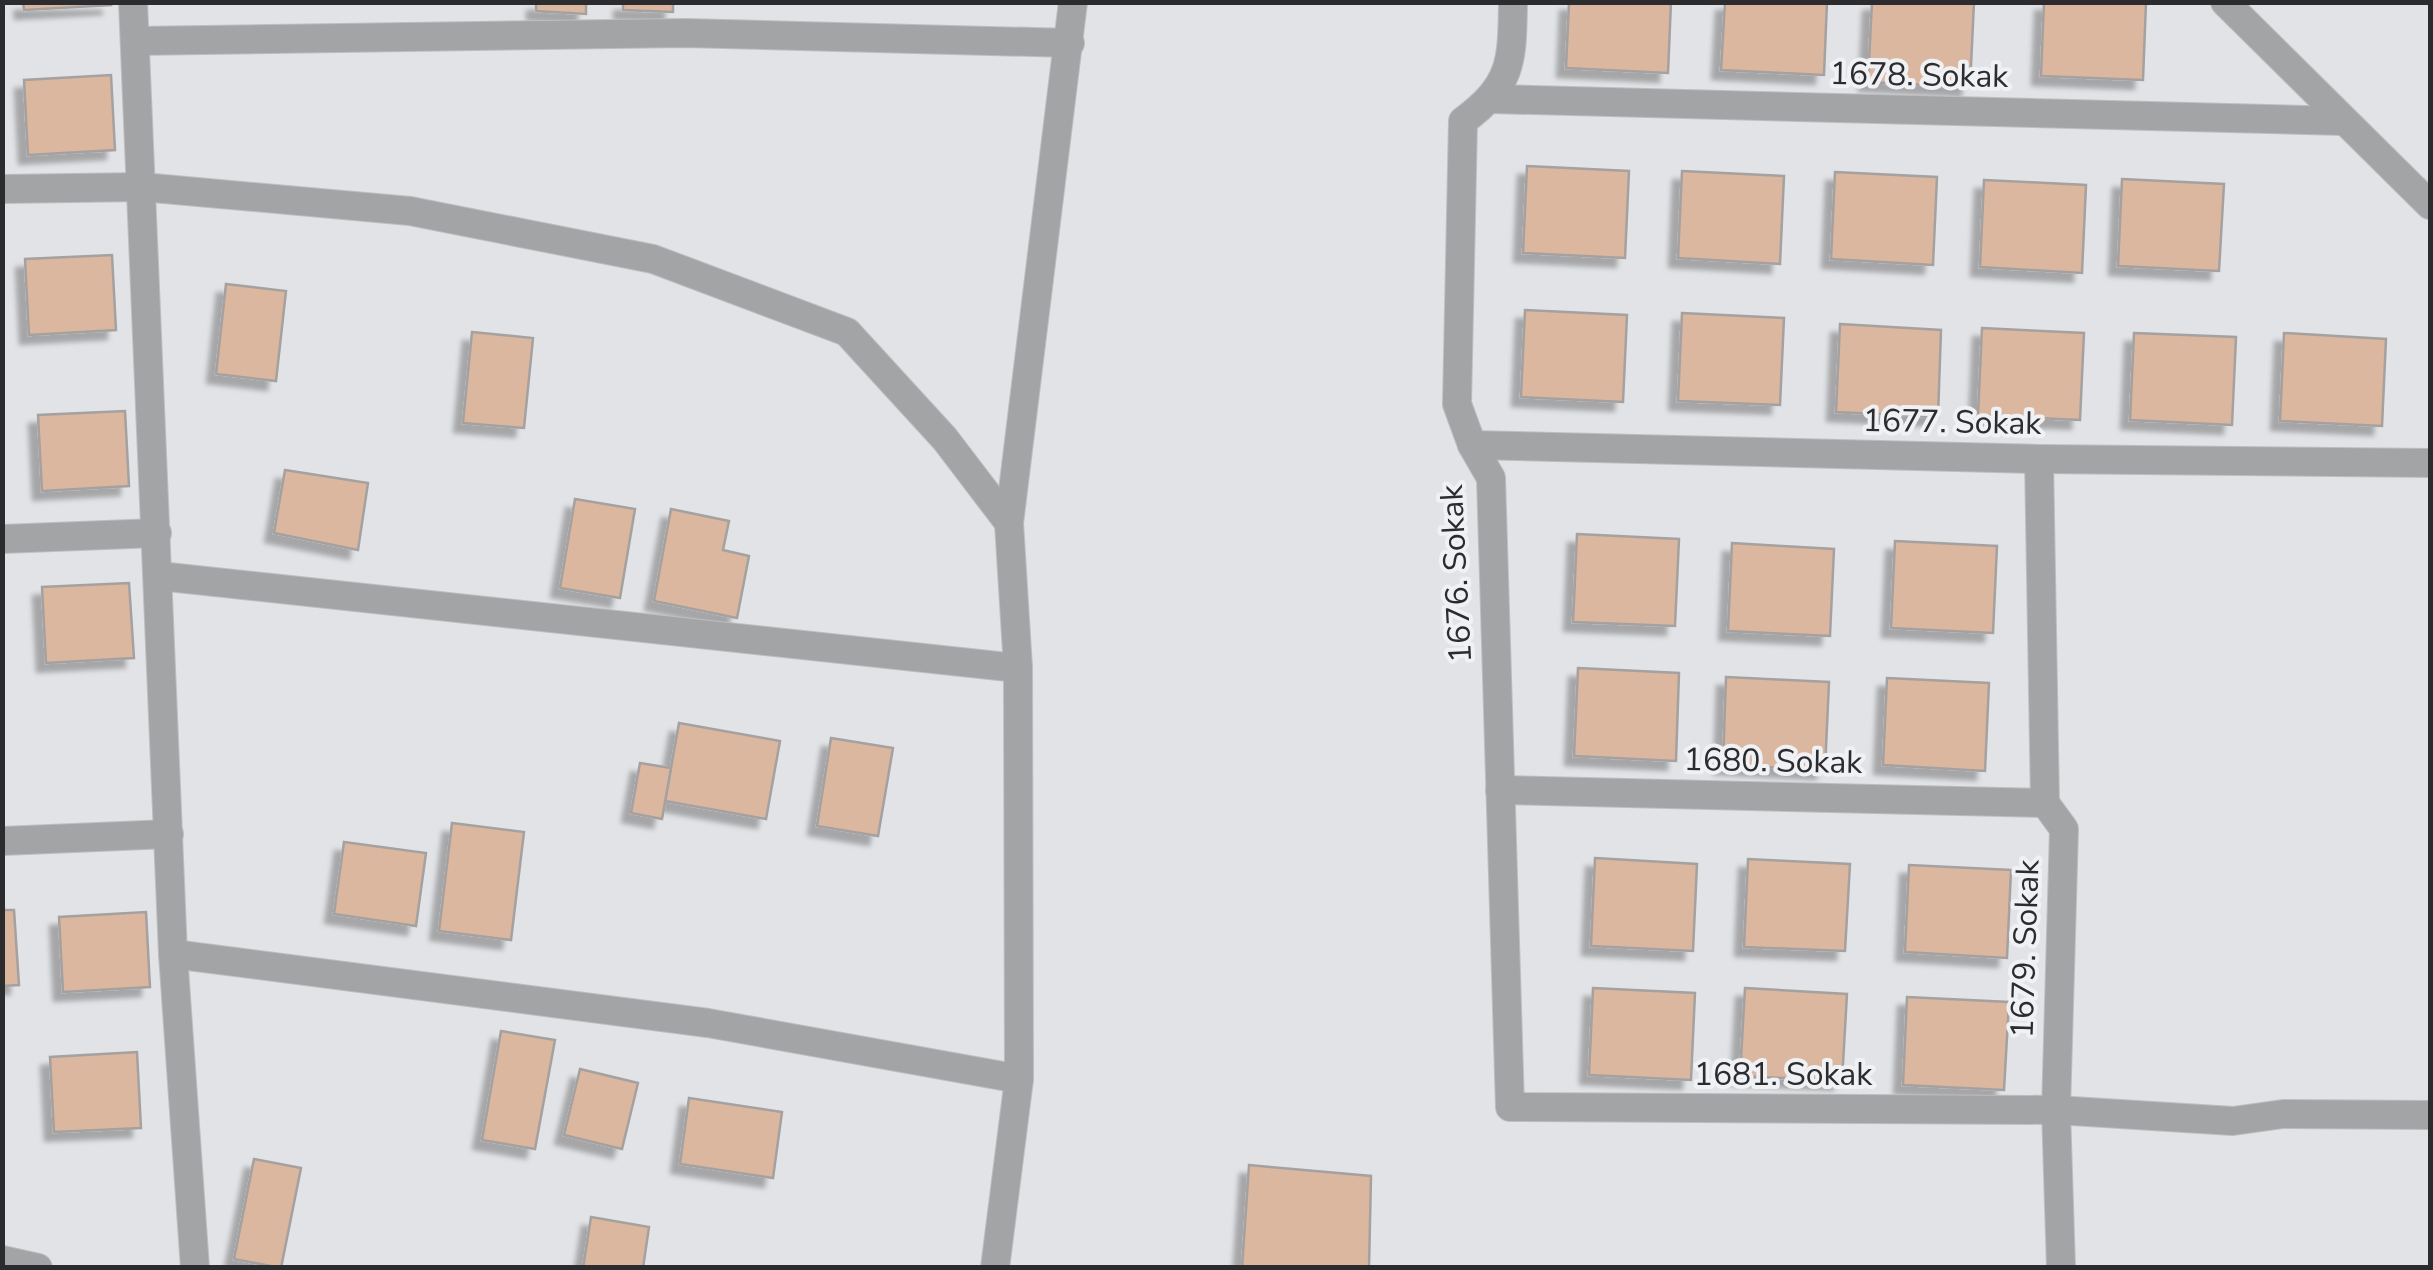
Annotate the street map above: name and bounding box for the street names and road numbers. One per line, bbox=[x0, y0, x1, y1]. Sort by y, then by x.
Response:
street label: 1678. Sokak bbox=[1829, 52, 2010, 98]
street label: 1677. Sokak bbox=[1862, 399, 2043, 445]
street label: 1676. Sokak bbox=[1430, 483, 1482, 664]
street label: 1680. Sokak bbox=[1683, 738, 1864, 784]
street label: 1679. Sokak bbox=[2000, 858, 2050, 1039]
street label: 1681. Sokak bbox=[1694, 1053, 1873, 1096]

